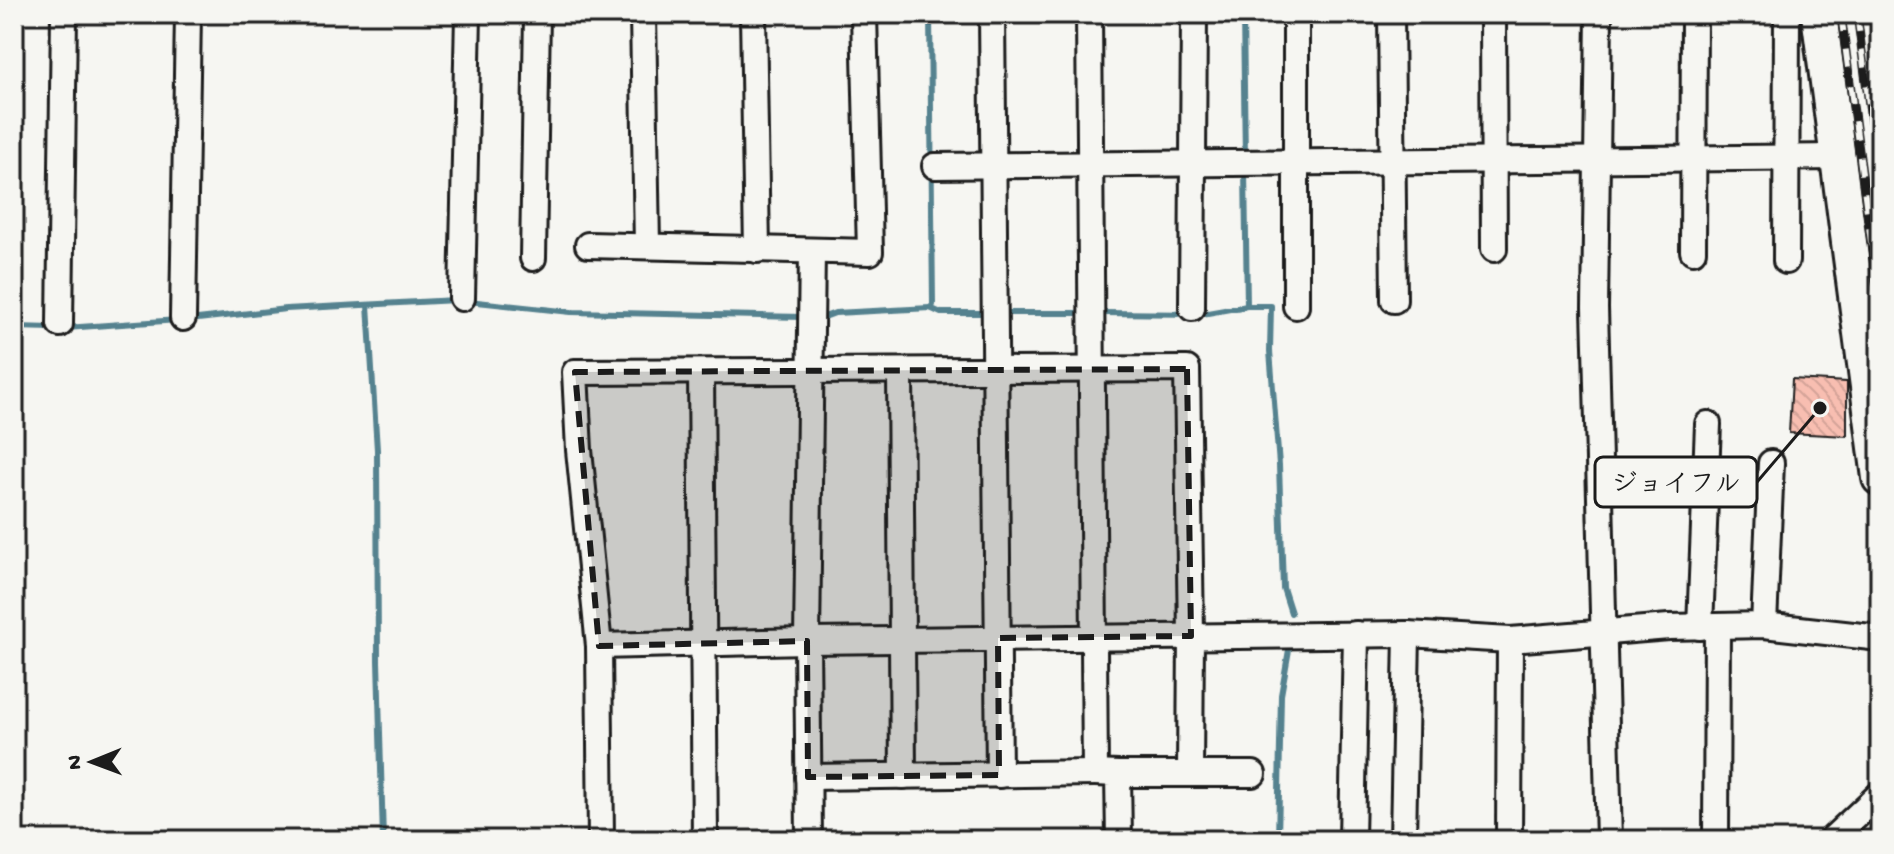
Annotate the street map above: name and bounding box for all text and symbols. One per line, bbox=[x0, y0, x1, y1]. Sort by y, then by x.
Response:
callout: ジョイフル bbox=[1595, 457, 1757, 507]
text: ジョイフル bbox=[1611, 471, 1741, 502]
north arrow bbox=[52, 722, 132, 802]
text: N bbox=[63, 755, 89, 770]

